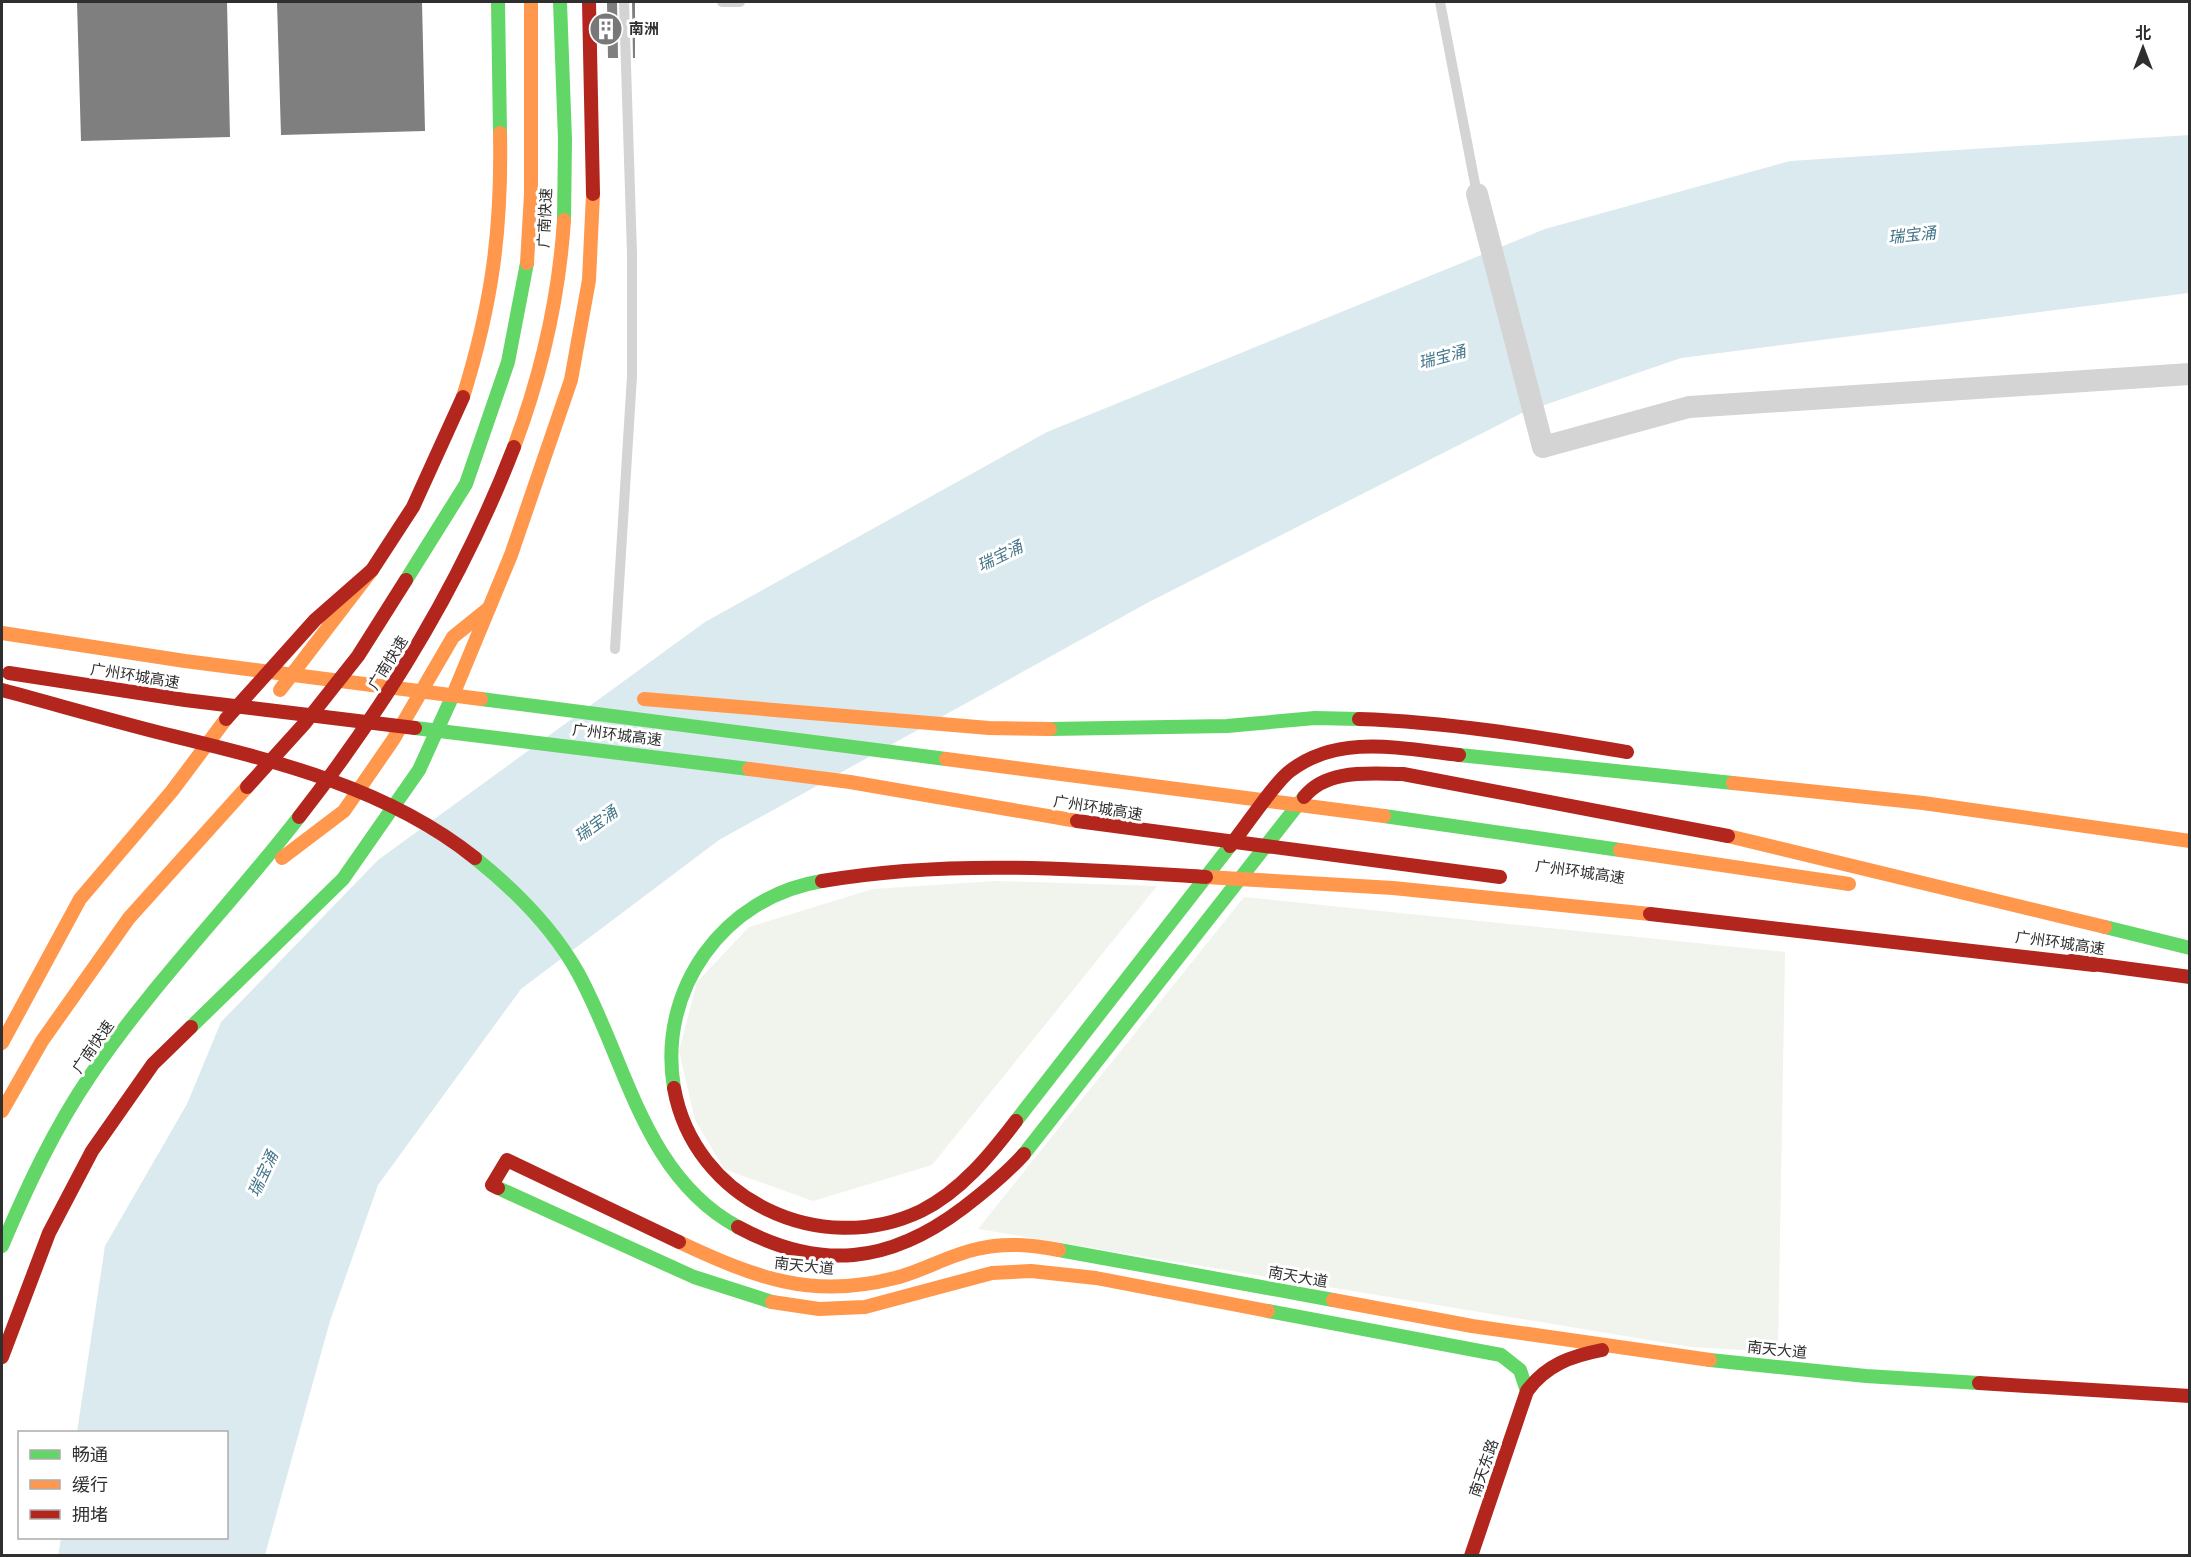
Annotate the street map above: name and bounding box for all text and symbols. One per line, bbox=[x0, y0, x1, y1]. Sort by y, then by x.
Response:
building icon: 南洲 bbox=[588, 11, 624, 47]
north arrow bbox=[2113, 18, 2173, 78]
place label: 南洲 bbox=[629, 20, 659, 38]
text: 北 bbox=[2135, 24, 2151, 43]
street label: 广南快速 bbox=[534, 188, 556, 248]
water label: 瑞宝涌 bbox=[1887, 223, 1939, 247]
water label: 瑞宝涌 bbox=[1416, 341, 1470, 372]
water label: 瑞宝涌 bbox=[974, 536, 1028, 575]
street label: 广南快速 bbox=[364, 633, 412, 693]
street label: 广州环城高速 bbox=[89, 660, 181, 692]
street label: 广州环城高速 bbox=[571, 721, 663, 749]
street label: 广州环城高速 bbox=[1052, 792, 1144, 824]
water label: 瑞宝涌 bbox=[571, 801, 623, 846]
street label: 广州环城高速 bbox=[1534, 857, 1626, 887]
street label: 广州环城高速 bbox=[2014, 928, 2106, 958]
street label: 广南快速 bbox=[68, 1017, 118, 1077]
water label: 瑞宝涌 bbox=[244, 1146, 283, 1200]
street label: 南天大道 bbox=[773, 1254, 835, 1278]
street label: 南天大道 bbox=[1267, 1263, 1329, 1291]
street label: 南天大道 bbox=[1746, 1338, 1808, 1362]
legend bbox=[18, 1431, 228, 1539]
street label: 南天东路 bbox=[1466, 1437, 1502, 1499]
text: 畅通 bbox=[72, 1444, 108, 1466]
text: 缓行 bbox=[72, 1474, 108, 1496]
text: 拥堵 bbox=[72, 1504, 108, 1526]

